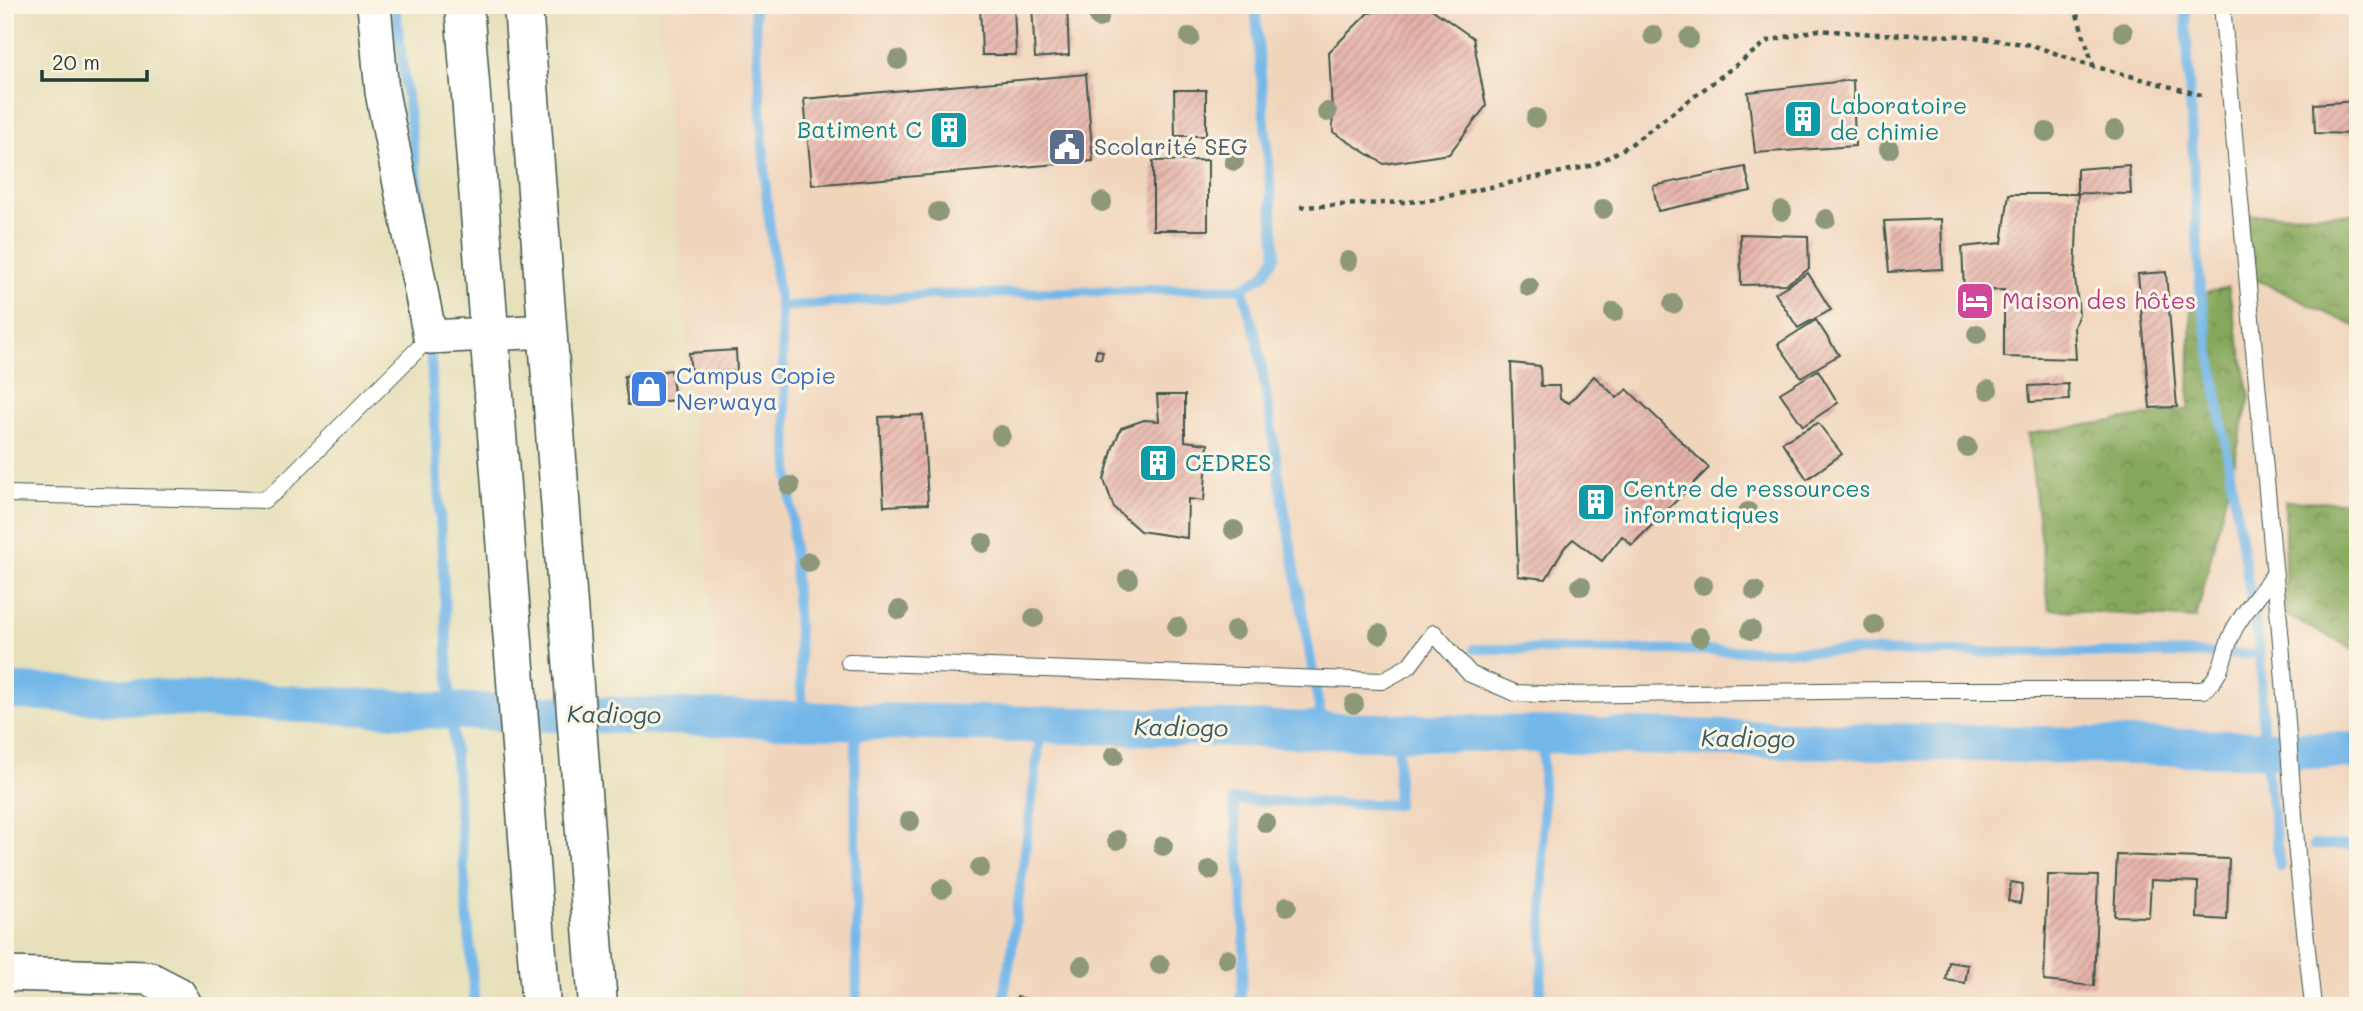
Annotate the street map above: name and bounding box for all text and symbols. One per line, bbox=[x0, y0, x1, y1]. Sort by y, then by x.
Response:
scale bar bbox=[42, 38, 147, 82]
text: 20 m bbox=[52, 48, 100, 75]
place label: Laboratoire de chimie bbox=[1830, 90, 1967, 146]
building icon: Laboratoire de chimie bbox=[1782, 98, 1824, 140]
building icon: Batiment C bbox=[928, 109, 970, 151]
place label: Batiment C bbox=[797, 114, 922, 144]
public building icon: Scolarité SEG bbox=[1046, 126, 1088, 168]
place label: Scolarité SEG bbox=[1094, 131, 1248, 161]
hotel icon: Maison des hôtes bbox=[1954, 280, 1996, 322]
place label: Maison des hôtes bbox=[2002, 285, 2196, 315]
place label: Campus Copie Nerwaya bbox=[676, 360, 836, 416]
shop icon: Campus Copie Nerwaya bbox=[628, 368, 670, 410]
building icon: CEDRES bbox=[1137, 442, 1179, 484]
place label: CEDRES bbox=[1185, 447, 1271, 477]
place label: Centre de ressources informatiques bbox=[1623, 473, 1871, 529]
building icon: Centre de ressources informatiques bbox=[1575, 481, 1617, 523]
water label: Kadiogo bbox=[567, 697, 662, 730]
water label: Kadiogo bbox=[1134, 710, 1229, 743]
water label: Kadiogo bbox=[1701, 721, 1796, 754]

